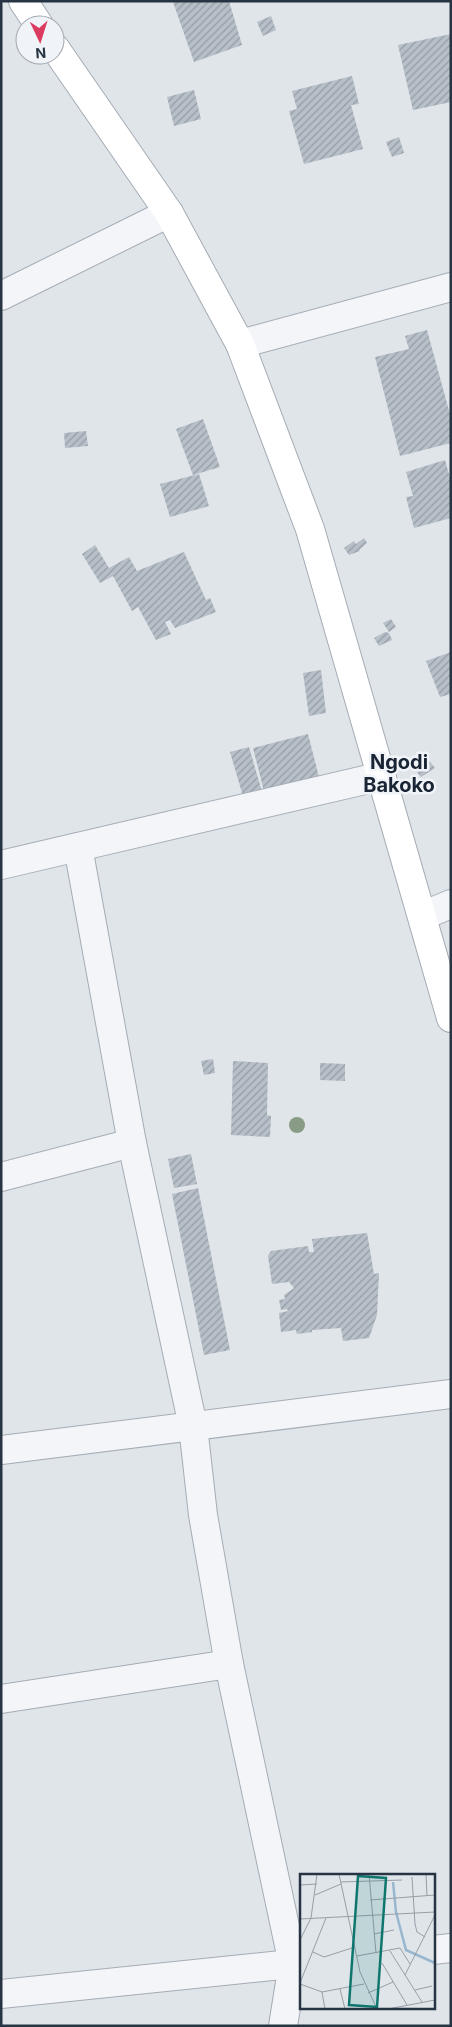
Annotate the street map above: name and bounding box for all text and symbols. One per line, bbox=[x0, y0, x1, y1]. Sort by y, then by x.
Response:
north arrow bbox=[15, 15, 65, 65]
text: N bbox=[35, 45, 47, 62]
district label: Ngodi Bakoko bbox=[363, 750, 435, 797]
inset map bbox=[300, 1874, 434, 2010]

